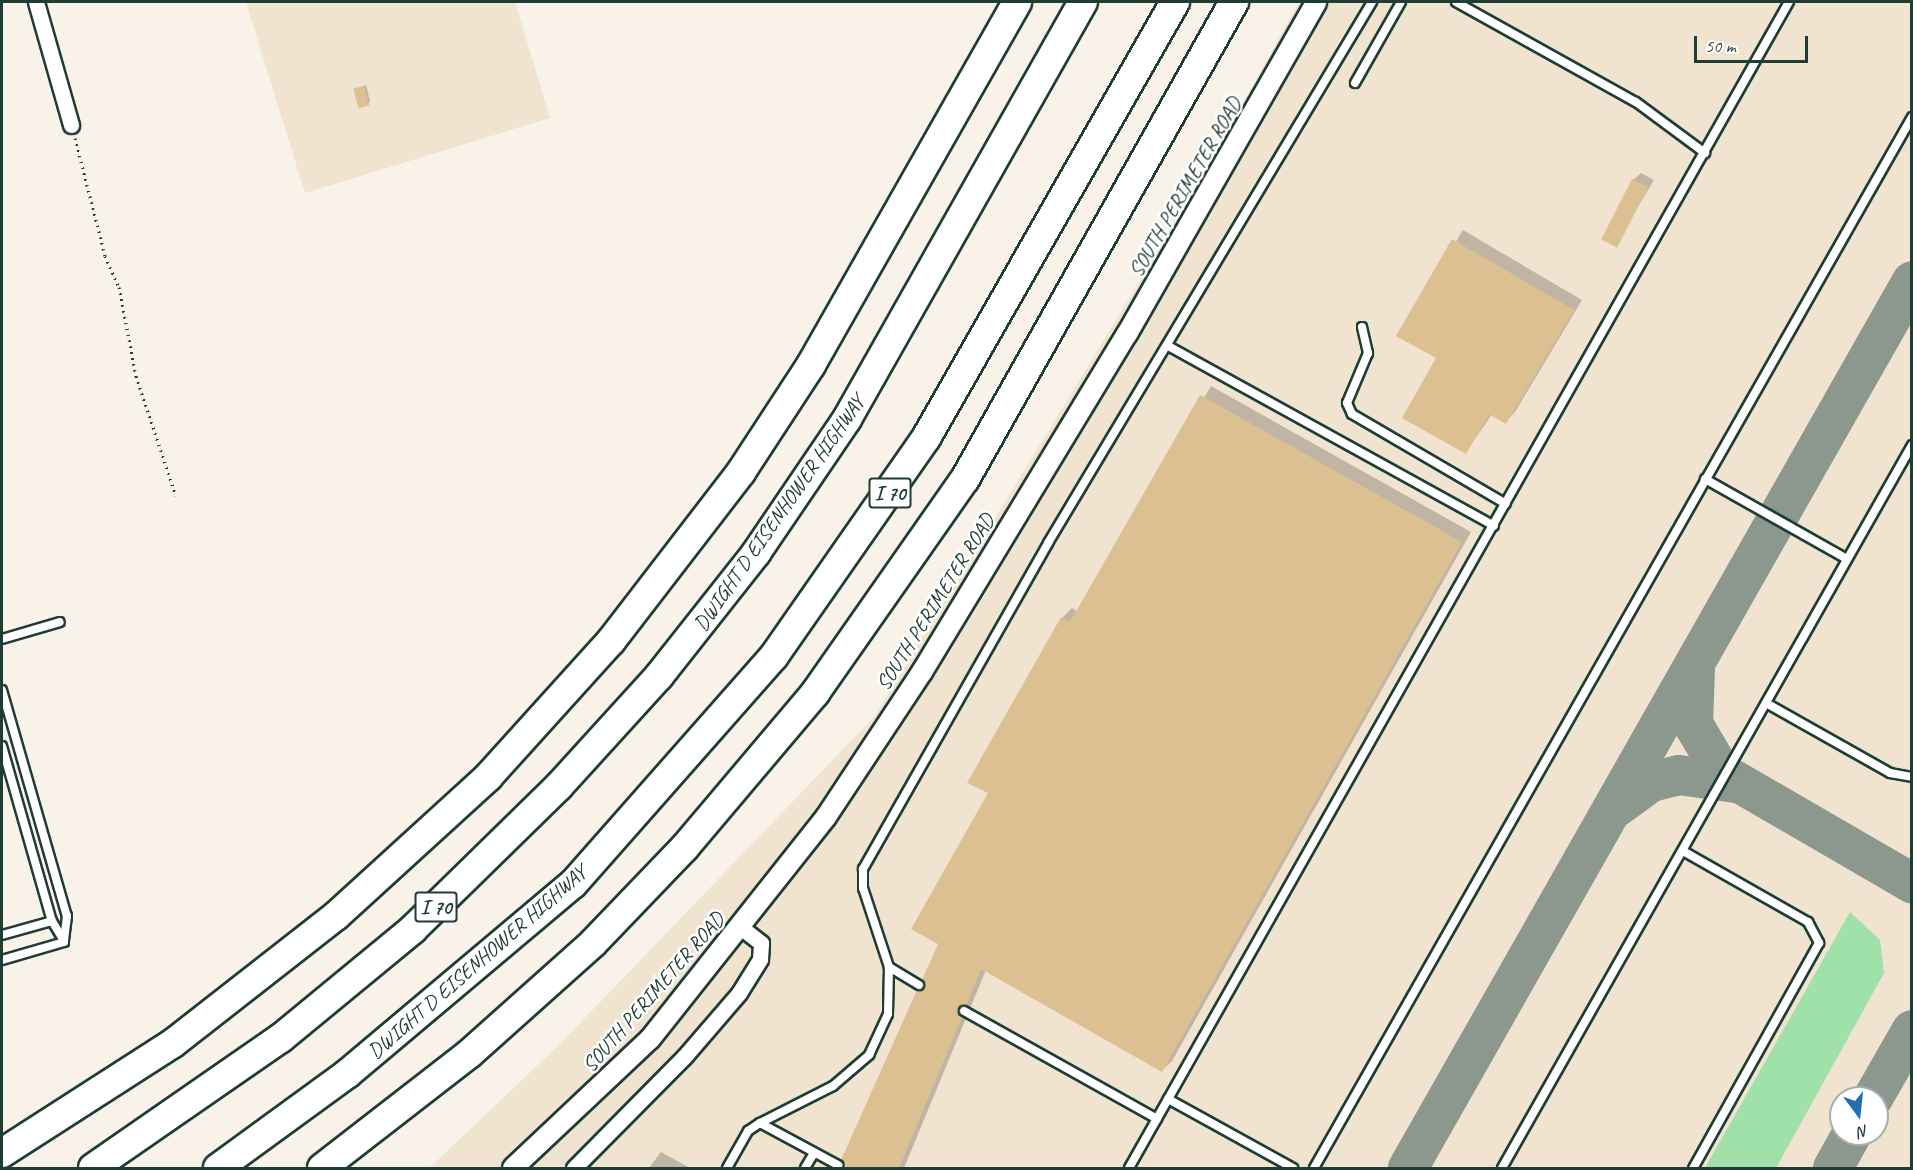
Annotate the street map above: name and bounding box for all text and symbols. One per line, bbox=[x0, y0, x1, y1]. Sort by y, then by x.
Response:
scale bar bbox=[1697, 24, 1811, 62]
text: 50 m bbox=[1705, 35, 1736, 57]
street label: SOUTH PERIMETER ROAD bbox=[1123, 92, 1247, 282]
street label: DWIGHT D EISENHOWER HIGHWAY bbox=[687, 390, 871, 636]
road number: I 70 bbox=[868, 476, 912, 510]
street label: SOUTH PERIMETER ROAD bbox=[870, 509, 1000, 695]
street label: DWIGHT D EISENHOWER HIGHWAY bbox=[362, 859, 592, 1065]
road number: I 70 bbox=[414, 890, 458, 924]
street label: SOUTH PERIMETER ROAD bbox=[577, 907, 729, 1077]
north arrow bbox=[1829, 1086, 1889, 1146]
text: N bbox=[1856, 1121, 1871, 1142]

